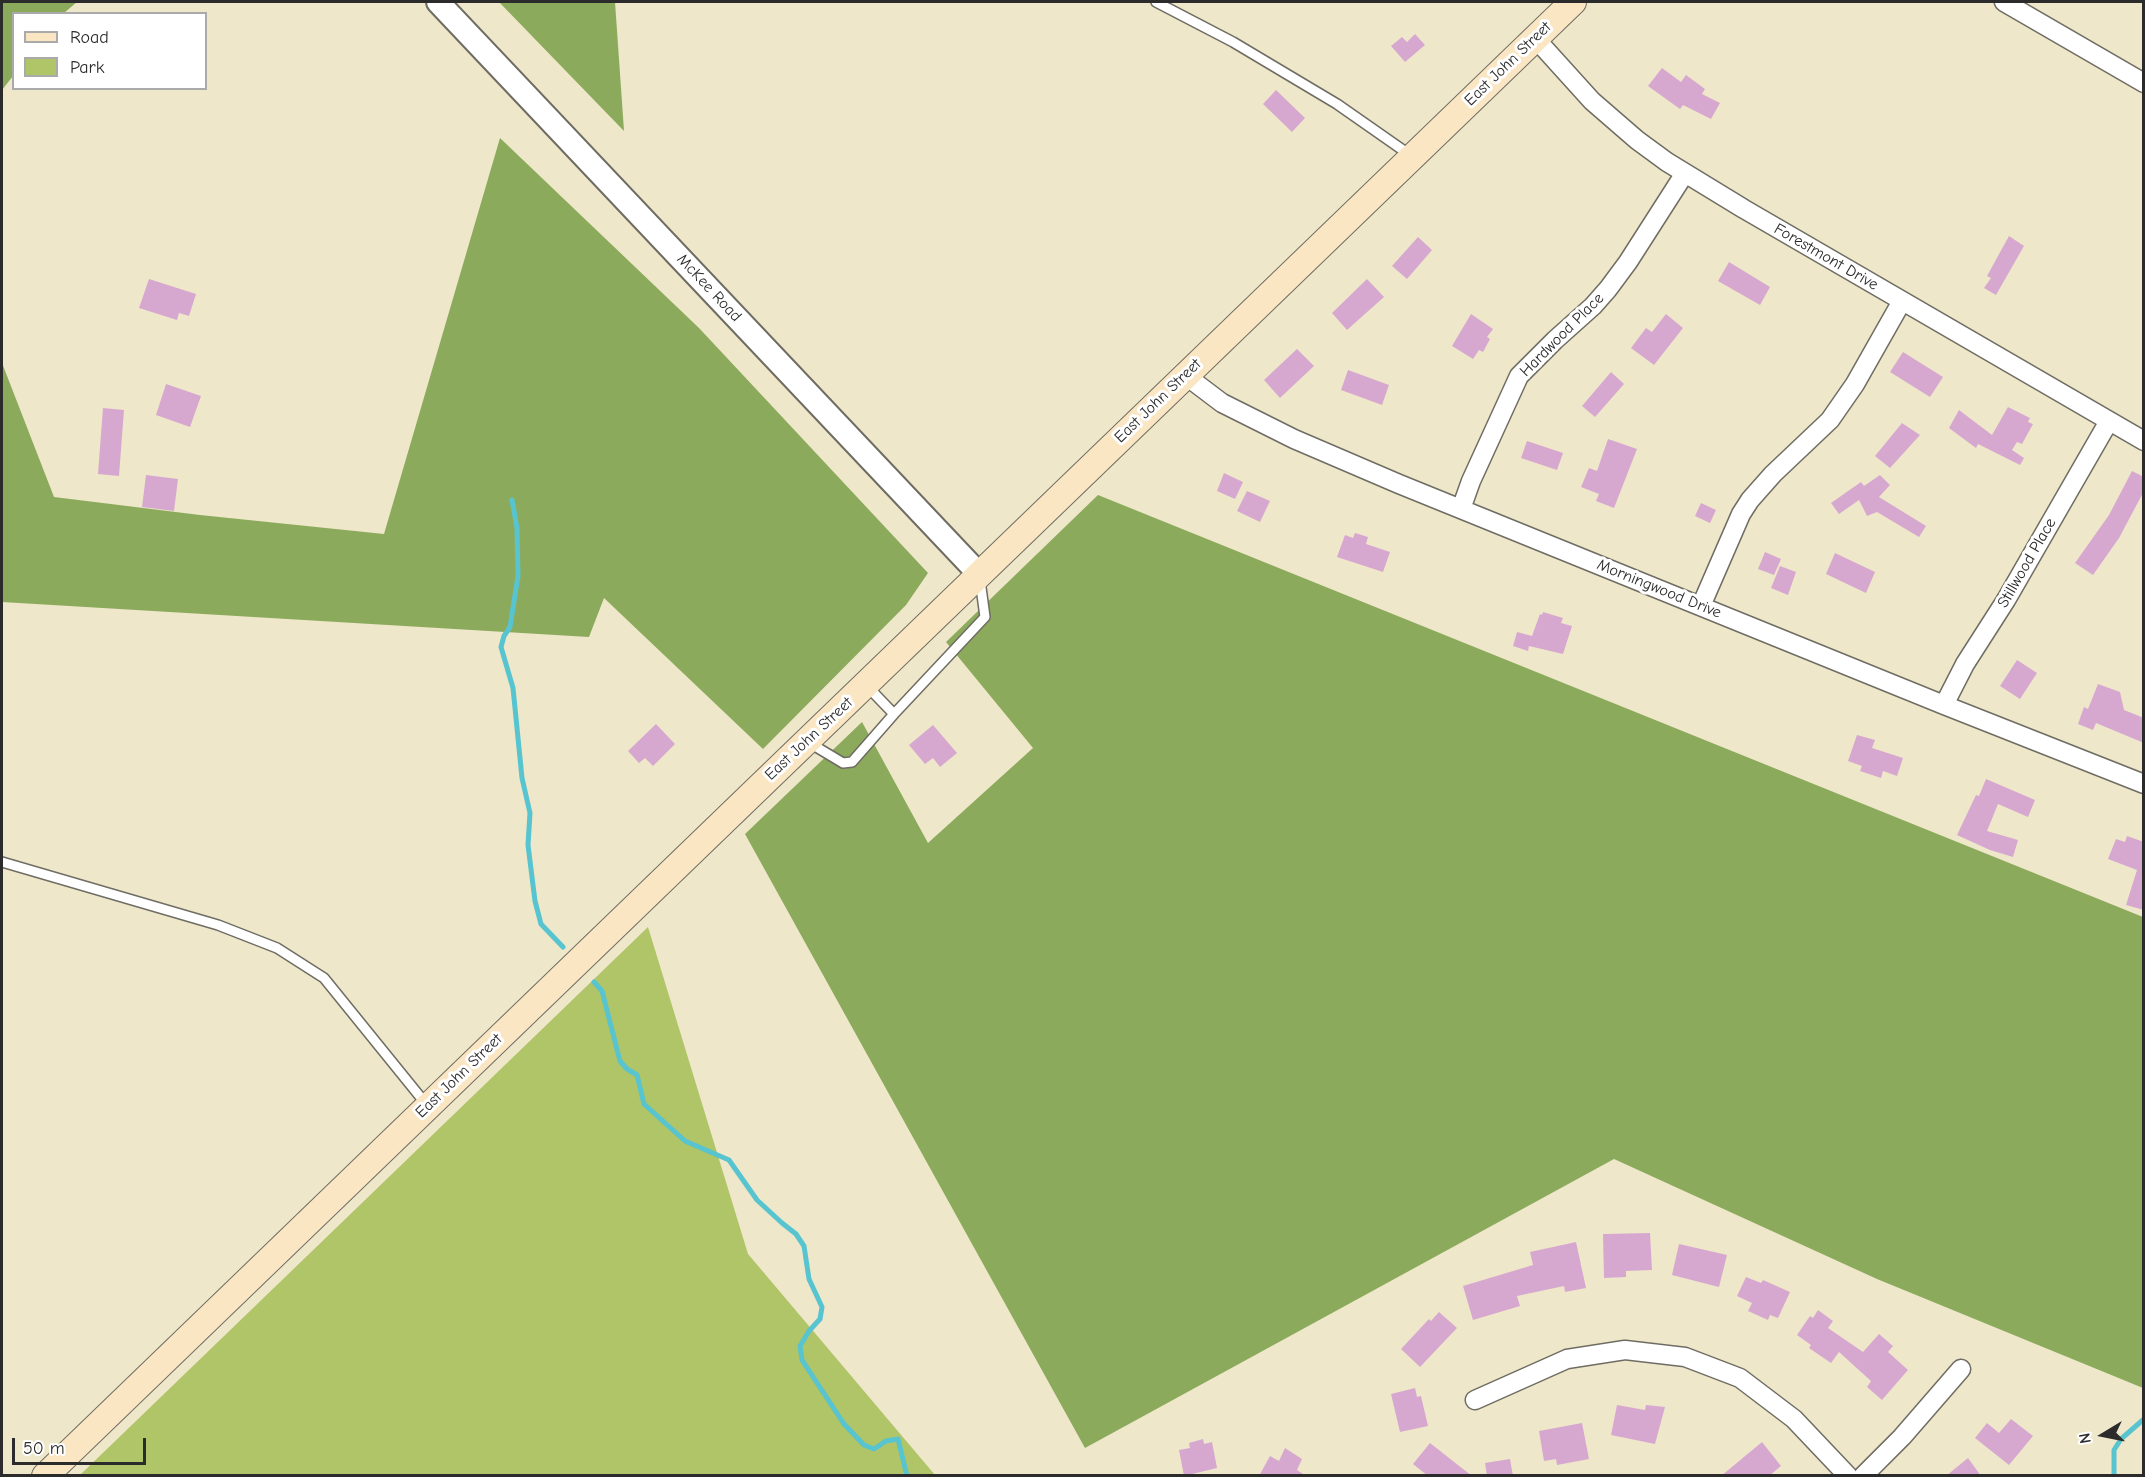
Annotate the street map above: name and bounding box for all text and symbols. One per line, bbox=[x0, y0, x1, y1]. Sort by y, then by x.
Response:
legend bbox=[12, 12, 207, 90]
street label: East John Street bbox=[1461, 18, 1555, 110]
text: Road bbox=[70, 27, 109, 48]
text: Park bbox=[70, 57, 104, 78]
street label: Forestmont Drive bbox=[1771, 219, 1881, 295]
street label: McKee Road bbox=[673, 250, 745, 326]
street label: Hardwood Place bbox=[1516, 289, 1608, 381]
street label: East John Street bbox=[1111, 355, 1205, 447]
street label: Stillwood Place bbox=[1994, 515, 2060, 611]
street label: Morningwood Drive bbox=[1594, 555, 1724, 623]
street label: East John Street bbox=[761, 693, 857, 785]
street label: East John Street bbox=[412, 1030, 506, 1122]
north arrow bbox=[2073, 1405, 2133, 1465]
scale bar bbox=[15, 1426, 148, 1464]
text: N bbox=[2076, 1431, 2095, 1445]
text: 50 m bbox=[23, 1438, 65, 1459]

